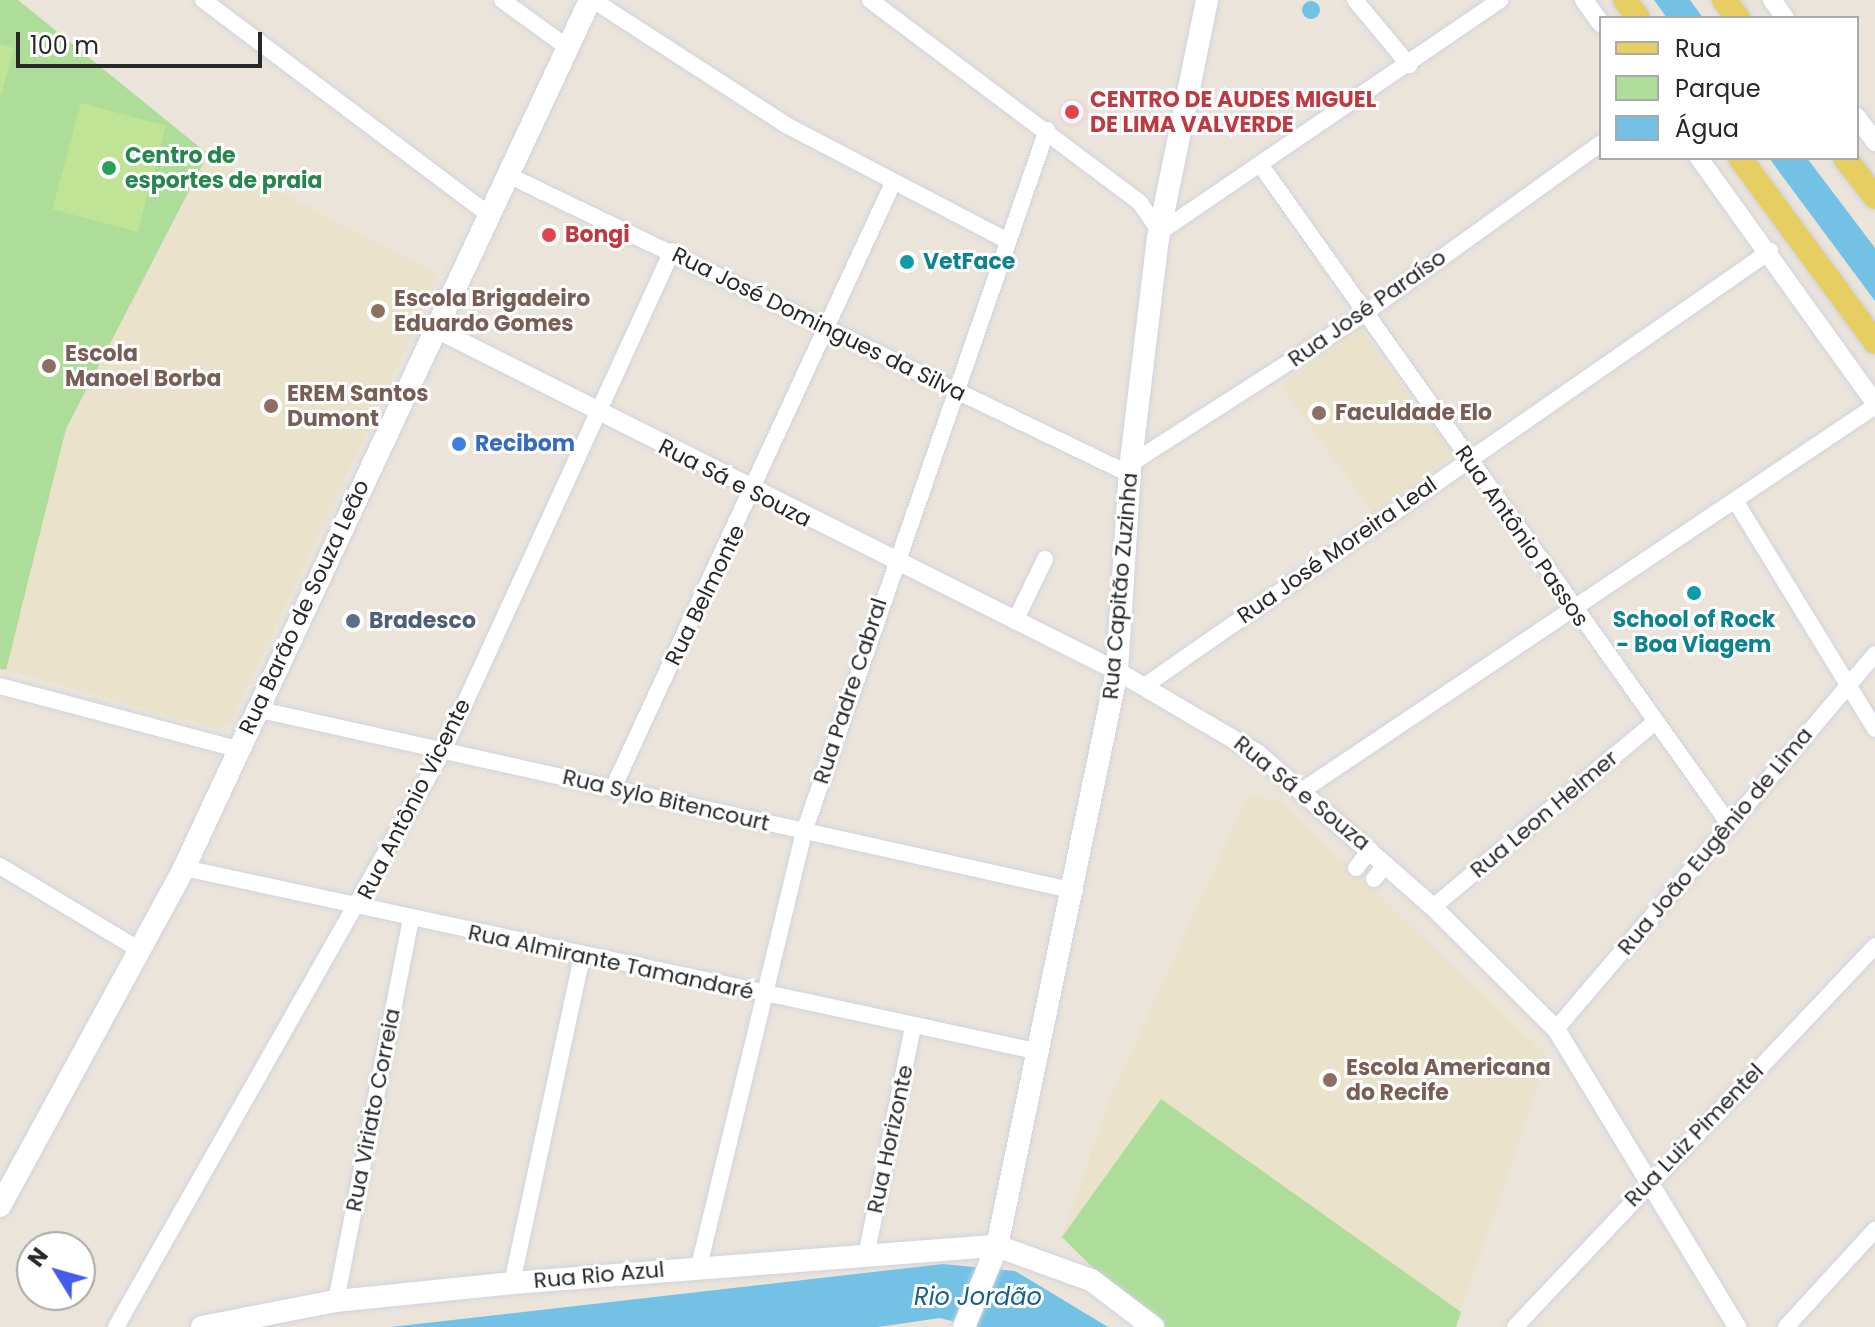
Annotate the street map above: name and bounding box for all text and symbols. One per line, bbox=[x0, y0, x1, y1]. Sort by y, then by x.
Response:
scale bar bbox=[20, 16, 266, 66]
legend bbox=[1599, 16, 1859, 160]
text: 100 m bbox=[30, 29, 99, 62]
text: Rua bbox=[1675, 32, 1721, 65]
text: Parque bbox=[1675, 72, 1761, 105]
place label: CENTRO DE AUDES MIGUEL DE LIMA VALVERDE bbox=[1090, 86, 1376, 138]
marker: CENTRO DE AUDES MIGUEL DE LIMA VALVERDE bbox=[1061, 101, 1083, 123]
text: Água bbox=[1675, 112, 1739, 145]
place label: Centro de esportes de praia bbox=[125, 142, 322, 194]
marker: Centro de esportes de praia bbox=[100, 159, 118, 177]
place label: Bongi bbox=[565, 222, 630, 248]
marker: Bongi bbox=[540, 226, 558, 244]
street label: Rua José Domingues da Silva bbox=[668, 241, 970, 407]
street label: Rua José Paraíso bbox=[1283, 244, 1451, 372]
place label: VetFace bbox=[923, 249, 1015, 275]
marker: VetFace bbox=[898, 253, 916, 271]
place label: Escola Brigadeiro Eduardo Gomes bbox=[394, 285, 590, 336]
marker: Escola Brigadeiro Eduardo Gomes bbox=[369, 302, 387, 320]
place label: Escola Manoel Borba bbox=[65, 340, 221, 392]
marker: Escola Manoel Borba bbox=[40, 357, 58, 375]
place label: EREM Santos Dumont bbox=[287, 380, 429, 432]
marker: EREM Santos Dumont bbox=[262, 397, 280, 415]
place label: Faculdade Elo bbox=[1335, 400, 1492, 426]
marker: Faculdade Elo bbox=[1310, 404, 1328, 422]
place label: Recibom bbox=[475, 431, 575, 457]
street label: Rua Sá e Souza bbox=[654, 433, 816, 533]
marker: Recibom bbox=[450, 435, 468, 453]
street label: Rua Antônio Passos bbox=[1450, 440, 1594, 632]
street label: Rua Capitão Zuzinha bbox=[1097, 471, 1143, 701]
street label: Rua José Moreira Leal bbox=[1232, 471, 1442, 629]
street label: Rua Barão de Souza Leão bbox=[233, 475, 375, 739]
street label: Rua Belmonte bbox=[660, 520, 750, 670]
marker: School of Rock - Boa Viagem bbox=[1685, 584, 1703, 602]
street label: Rua Padre Cabral bbox=[808, 595, 892, 787]
place label: School of Rock - Boa Viagem bbox=[1613, 606, 1775, 658]
place label: Bradesco bbox=[369, 608, 476, 634]
marker: Bradesco bbox=[344, 612, 362, 630]
street label: Rua Antônio Vicente bbox=[352, 694, 476, 904]
street label: Rua João Eugênio de Lima bbox=[1612, 722, 1818, 960]
street label: Rua Sá e Souza bbox=[1229, 730, 1375, 856]
street label: Rua Leon Helmer bbox=[1465, 745, 1623, 883]
street label: Rua Sylo Bitencourt bbox=[560, 763, 772, 837]
street label: Rua Almirante Tamandaré bbox=[466, 919, 756, 1005]
street label: Rua Viriato Correia bbox=[340, 1006, 406, 1214]
place label: Escola Americana do Recife bbox=[1346, 1054, 1551, 1106]
street label: Rua Luiz Pimentel bbox=[1619, 1058, 1769, 1212]
street label: Rua Horizonte bbox=[861, 1062, 919, 1216]
marker: Escola Americana do Recife bbox=[1321, 1071, 1339, 1089]
north arrow bbox=[16, 1231, 96, 1311]
text: N bbox=[21, 1242, 55, 1273]
street label: Rua Rio Azul bbox=[532, 1256, 666, 1294]
water label: Rio Jordão bbox=[914, 1283, 1042, 1311]

